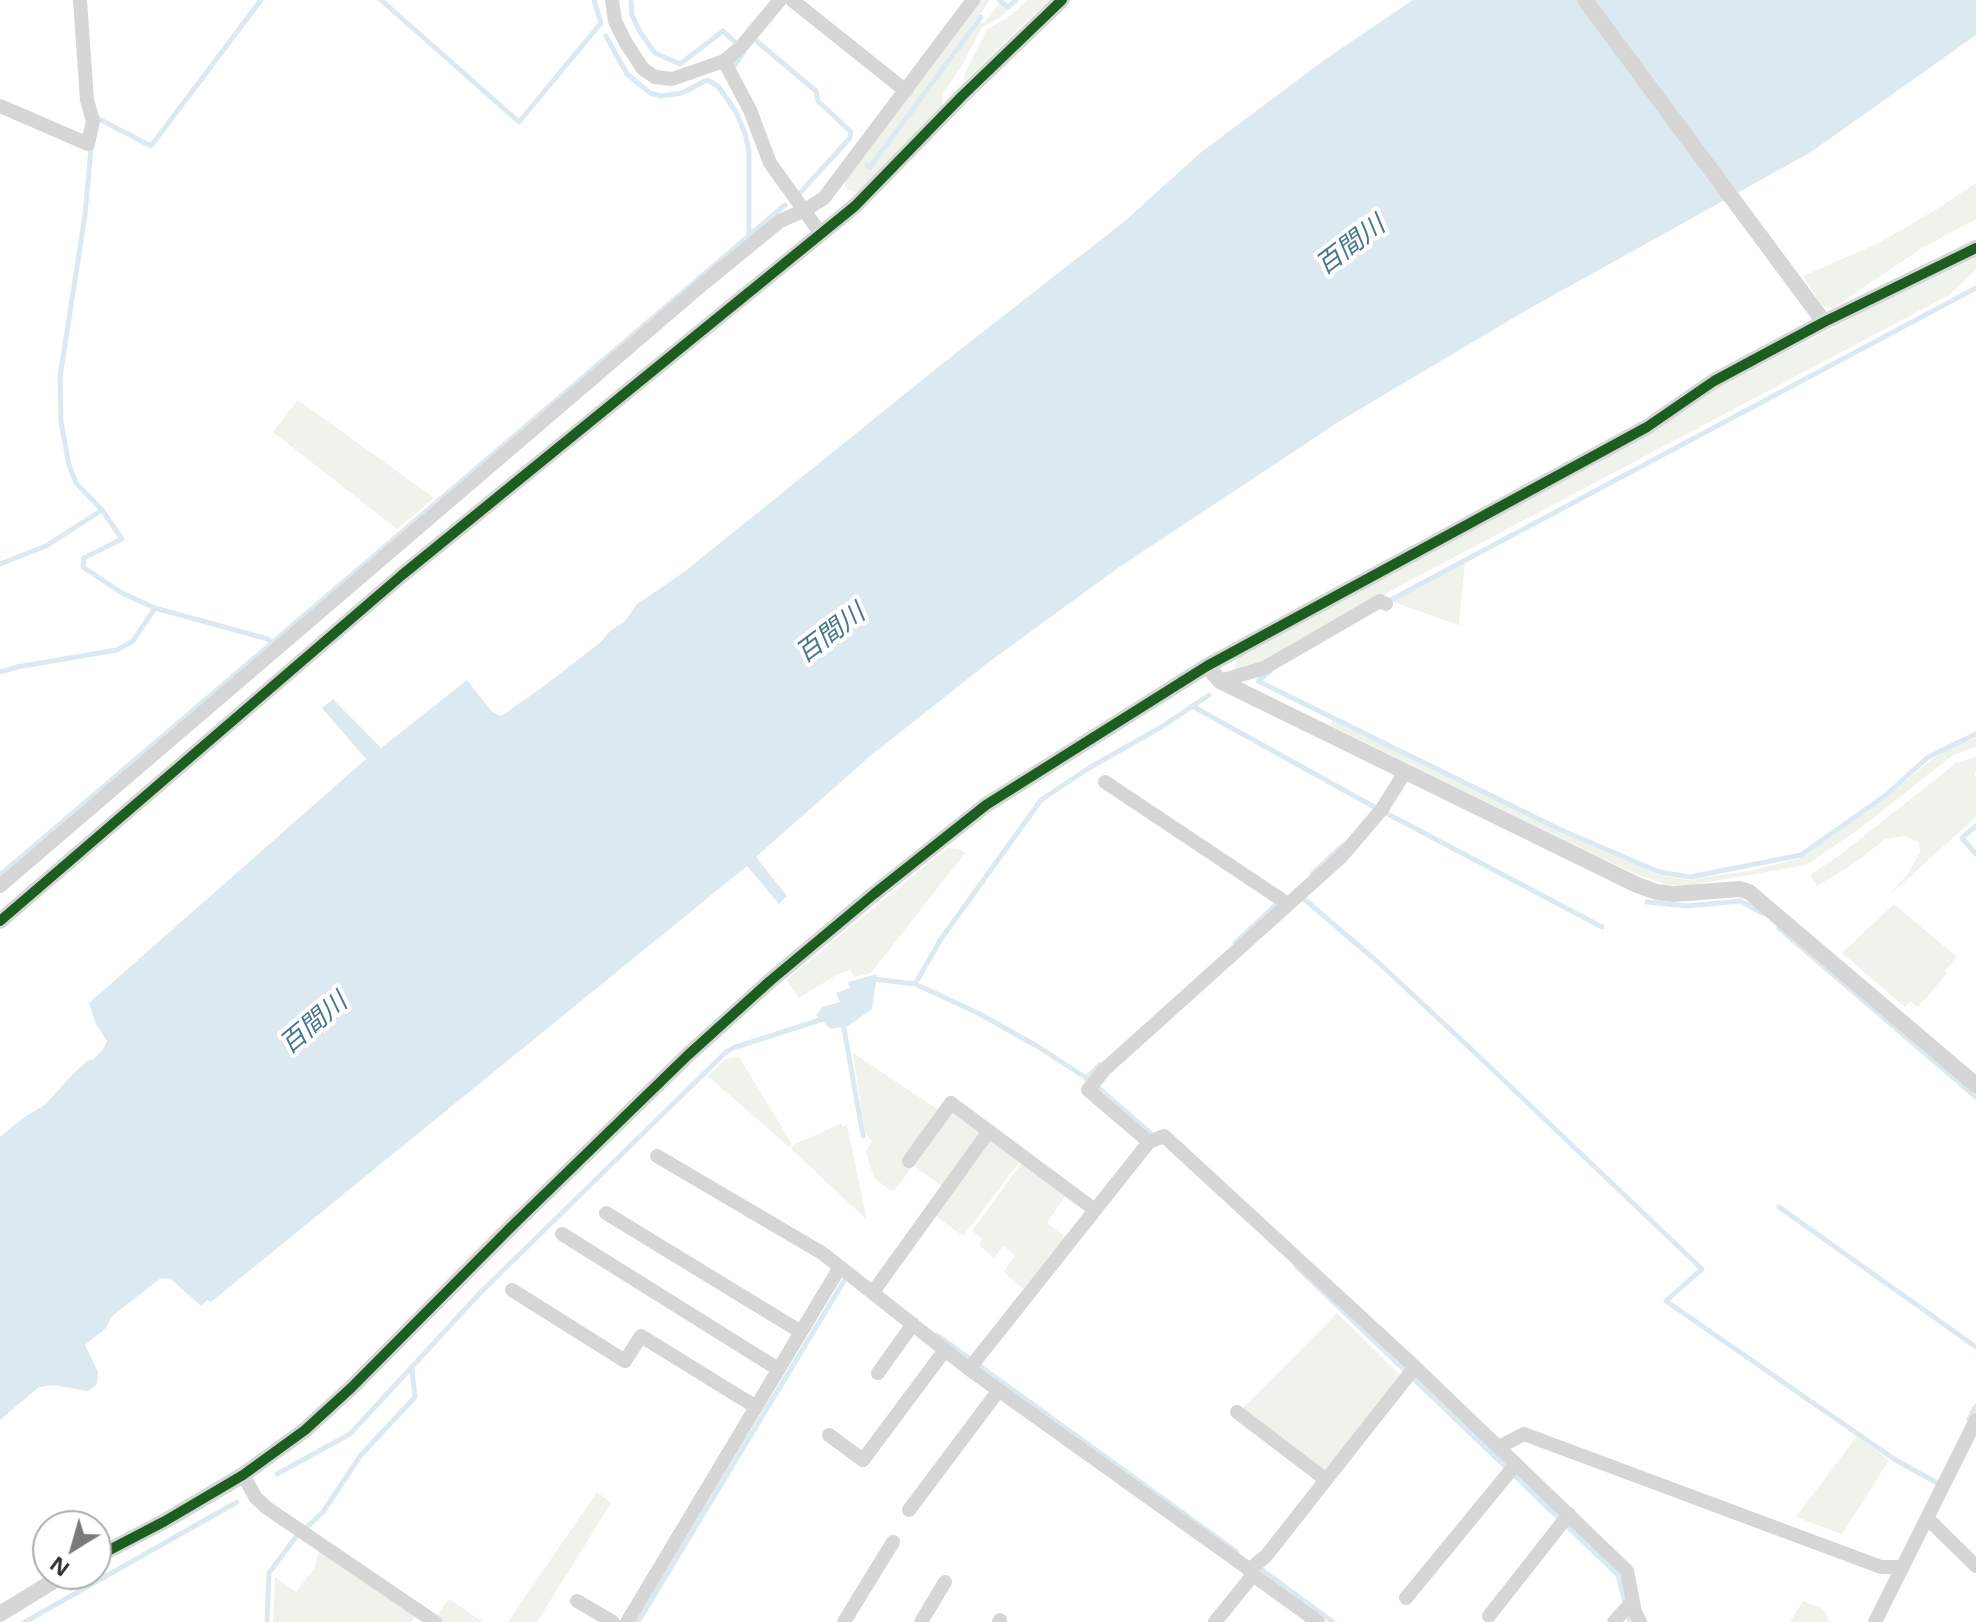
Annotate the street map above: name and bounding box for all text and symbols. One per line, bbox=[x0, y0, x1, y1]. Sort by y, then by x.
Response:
water label: 百間川 bbox=[1310, 210, 1392, 282]
water label: 百間川 bbox=[790, 598, 872, 670]
water label: 百間川 bbox=[274, 987, 354, 1061]
north arrow bbox=[32, 1510, 112, 1590]
text: N bbox=[43, 1550, 75, 1585]

